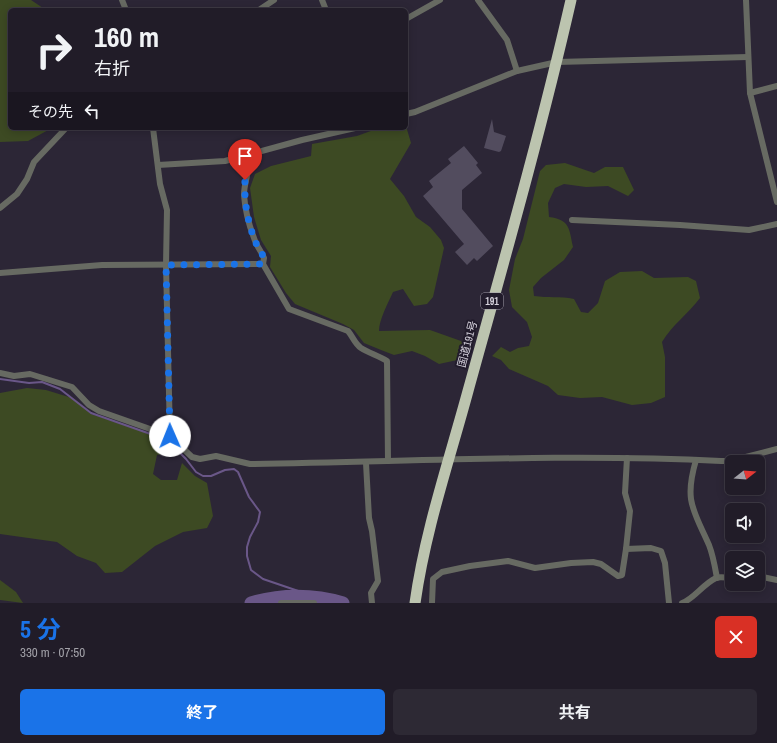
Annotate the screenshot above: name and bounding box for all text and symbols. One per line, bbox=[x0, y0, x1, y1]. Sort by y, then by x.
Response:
text: 160 m bbox=[94, 18, 159, 56]
icon: right bbox=[28, 24, 80, 76]
text: 右折 bbox=[94, 56, 130, 81]
icon: left bbox=[81, 100, 103, 122]
text: その先 bbox=[28, 101, 73, 122]
pin bbox=[228, 139, 262, 180]
icon: arrive bbox=[234, 145, 256, 167]
road number: 191 bbox=[481, 293, 503, 309]
street label: 国道191号 bbox=[454, 319, 480, 369]
position arrow bbox=[149, 415, 191, 457]
north arrow bbox=[725, 455, 765, 495]
map controls bbox=[725, 455, 765, 591]
button: sound bbox=[725, 503, 765, 543]
button: layers bbox=[725, 551, 765, 591]
text: 5 分 bbox=[20, 613, 60, 645]
button: close bbox=[715, 616, 757, 658]
text: 330 m · 07:50 bbox=[20, 644, 85, 661]
button: 終了 bbox=[20, 689, 385, 735]
button: 共有 bbox=[393, 689, 757, 735]

